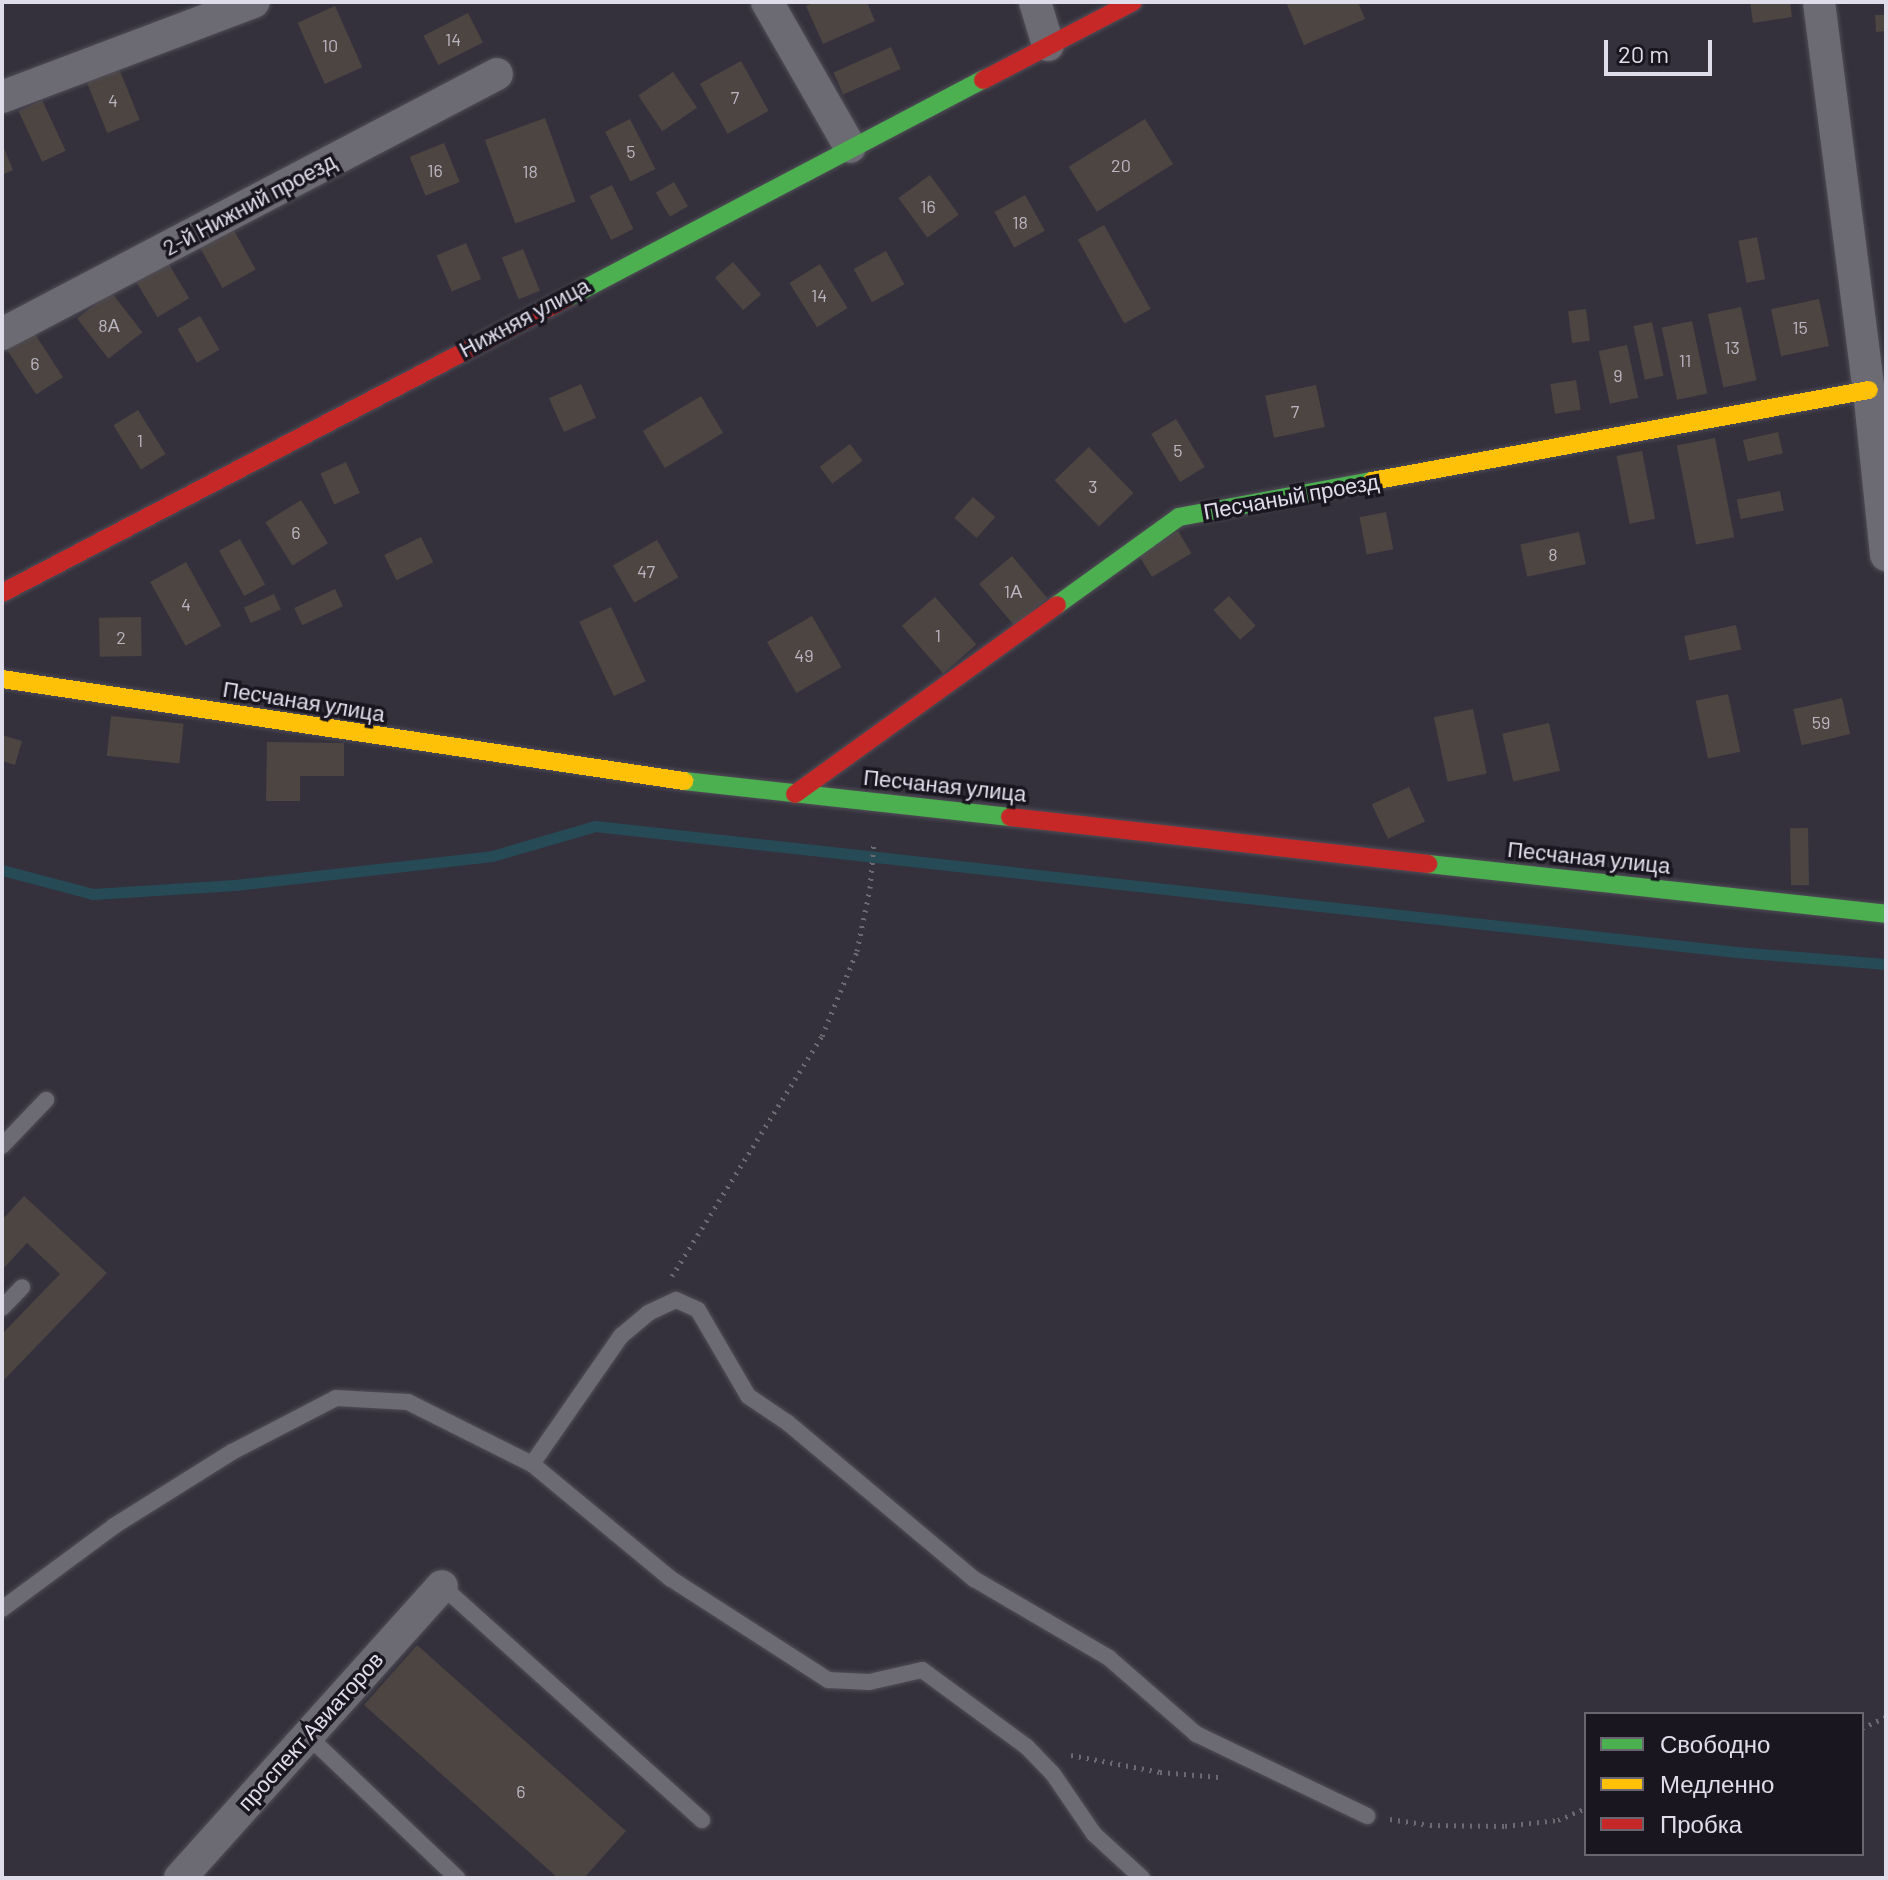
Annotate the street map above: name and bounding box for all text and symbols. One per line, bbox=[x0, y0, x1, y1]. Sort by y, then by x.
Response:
scale bar bbox=[1608, 24, 1716, 74]
house number: 14 bbox=[445, 28, 461, 50]
house number: 10 bbox=[322, 34, 338, 56]
text: 20 m bbox=[1618, 39, 1669, 68]
house number: 7 bbox=[731, 86, 739, 108]
house number: 4 bbox=[108, 89, 118, 111]
house number: 5 bbox=[626, 140, 636, 162]
street label: 2-й Нижний проезд bbox=[158, 147, 340, 261]
house number: 20 bbox=[1111, 154, 1131, 176]
house number: 16 bbox=[427, 159, 443, 181]
house number: 18 bbox=[522, 160, 538, 182]
house number: 16 bbox=[920, 195, 936, 217]
house number: 18 bbox=[1012, 211, 1028, 233]
street label: Нижняя улица bbox=[454, 272, 594, 362]
house number: 14 bbox=[811, 284, 827, 306]
house number: 8А bbox=[98, 314, 120, 336]
house number: 15 bbox=[1792, 316, 1808, 338]
house number: 13 bbox=[1724, 336, 1740, 358]
house number: 11 bbox=[1679, 349, 1691, 371]
house number: 6 bbox=[30, 352, 40, 374]
house number: 9 bbox=[1613, 364, 1623, 386]
house number: 7 bbox=[1291, 400, 1299, 422]
house number: 1 bbox=[137, 429, 143, 451]
house number: 5 bbox=[1173, 439, 1183, 461]
street label: Песчаный проезд bbox=[1201, 468, 1381, 524]
house number: 3 bbox=[1088, 475, 1098, 497]
house number: 6 bbox=[291, 521, 301, 543]
house number: 8 bbox=[1548, 543, 1558, 565]
house number: 47 bbox=[637, 560, 655, 582]
house number: 1А bbox=[1004, 580, 1022, 602]
house number: 4 bbox=[181, 593, 191, 615]
house number: 1 bbox=[935, 624, 941, 646]
house number: 2 bbox=[116, 626, 126, 648]
house number: 49 bbox=[794, 644, 814, 666]
street label: Песчаная улица bbox=[221, 675, 387, 727]
house number: 59 bbox=[1812, 711, 1830, 733]
street label: Песчаная улица bbox=[862, 763, 1028, 807]
street label: Песчаная улица bbox=[1506, 835, 1672, 879]
street label: проспект Авиаторов bbox=[232, 1646, 388, 1816]
legend bbox=[1584, 1712, 1864, 1856]
text: Свободно bbox=[1660, 1729, 1770, 1758]
text: Медленно bbox=[1660, 1769, 1774, 1798]
house number: 6 bbox=[516, 1780, 526, 1802]
text: Пробка bbox=[1660, 1809, 1742, 1838]

